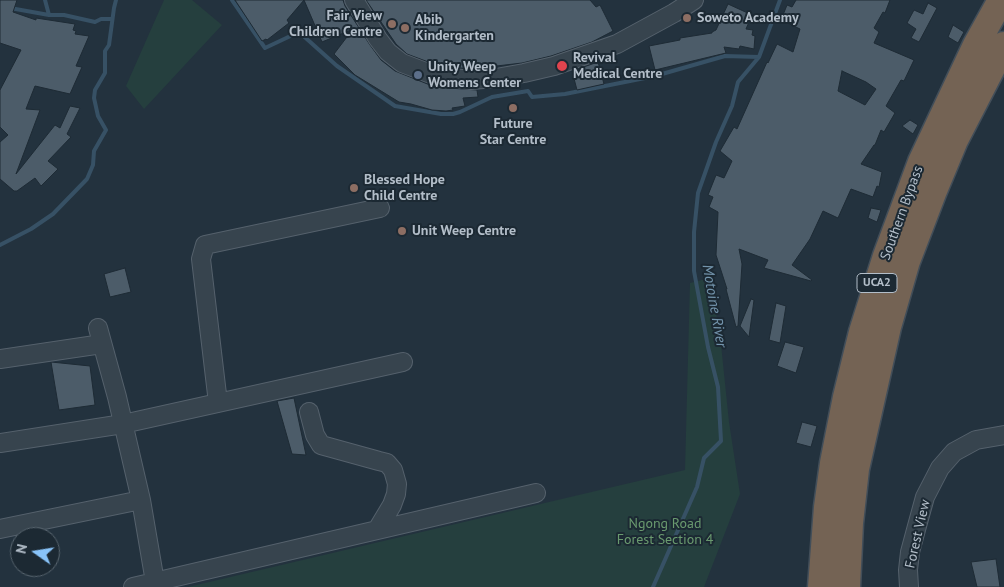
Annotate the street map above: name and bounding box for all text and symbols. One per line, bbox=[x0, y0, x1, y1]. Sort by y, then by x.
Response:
place label: Fair View Children Centre bbox=[289, 8, 382, 40]
place label: Soweto Academy bbox=[697, 10, 799, 26]
place label: Abib Kindergarten bbox=[415, 12, 494, 44]
marker: Soweto Academy bbox=[681, 12, 693, 24]
marker: Fair View Children Centre bbox=[386, 18, 398, 30]
marker: Abib Kindergarten bbox=[399, 22, 411, 34]
place label: Revival Medical Centre bbox=[573, 50, 662, 82]
place label: Unity Weep Womens Center bbox=[428, 59, 521, 92]
marker: Revival Medical Centre bbox=[555, 59, 569, 73]
marker: Unity Weep Womens Center bbox=[412, 69, 424, 81]
marker: Future Star Centre bbox=[507, 102, 519, 114]
place label: Future Star Centre bbox=[480, 116, 546, 148]
street label: Southern Bypass bbox=[877, 164, 927, 262]
place label: Blessed Hope Child Centre bbox=[364, 172, 445, 204]
marker: Blessed Hope Child Centre bbox=[348, 182, 360, 194]
place label: Unit Weep Centre bbox=[412, 223, 516, 239]
marker: Unit Weep Centre bbox=[396, 225, 408, 237]
water label: Motoine River bbox=[698, 263, 730, 349]
road number: UCA2 bbox=[857, 274, 897, 292]
street label: Forest View bbox=[902, 498, 934, 570]
park label: Ngong Road Forest Section 4 bbox=[617, 516, 713, 548]
north arrow bbox=[10, 527, 60, 577]
text: N bbox=[12, 542, 31, 555]

